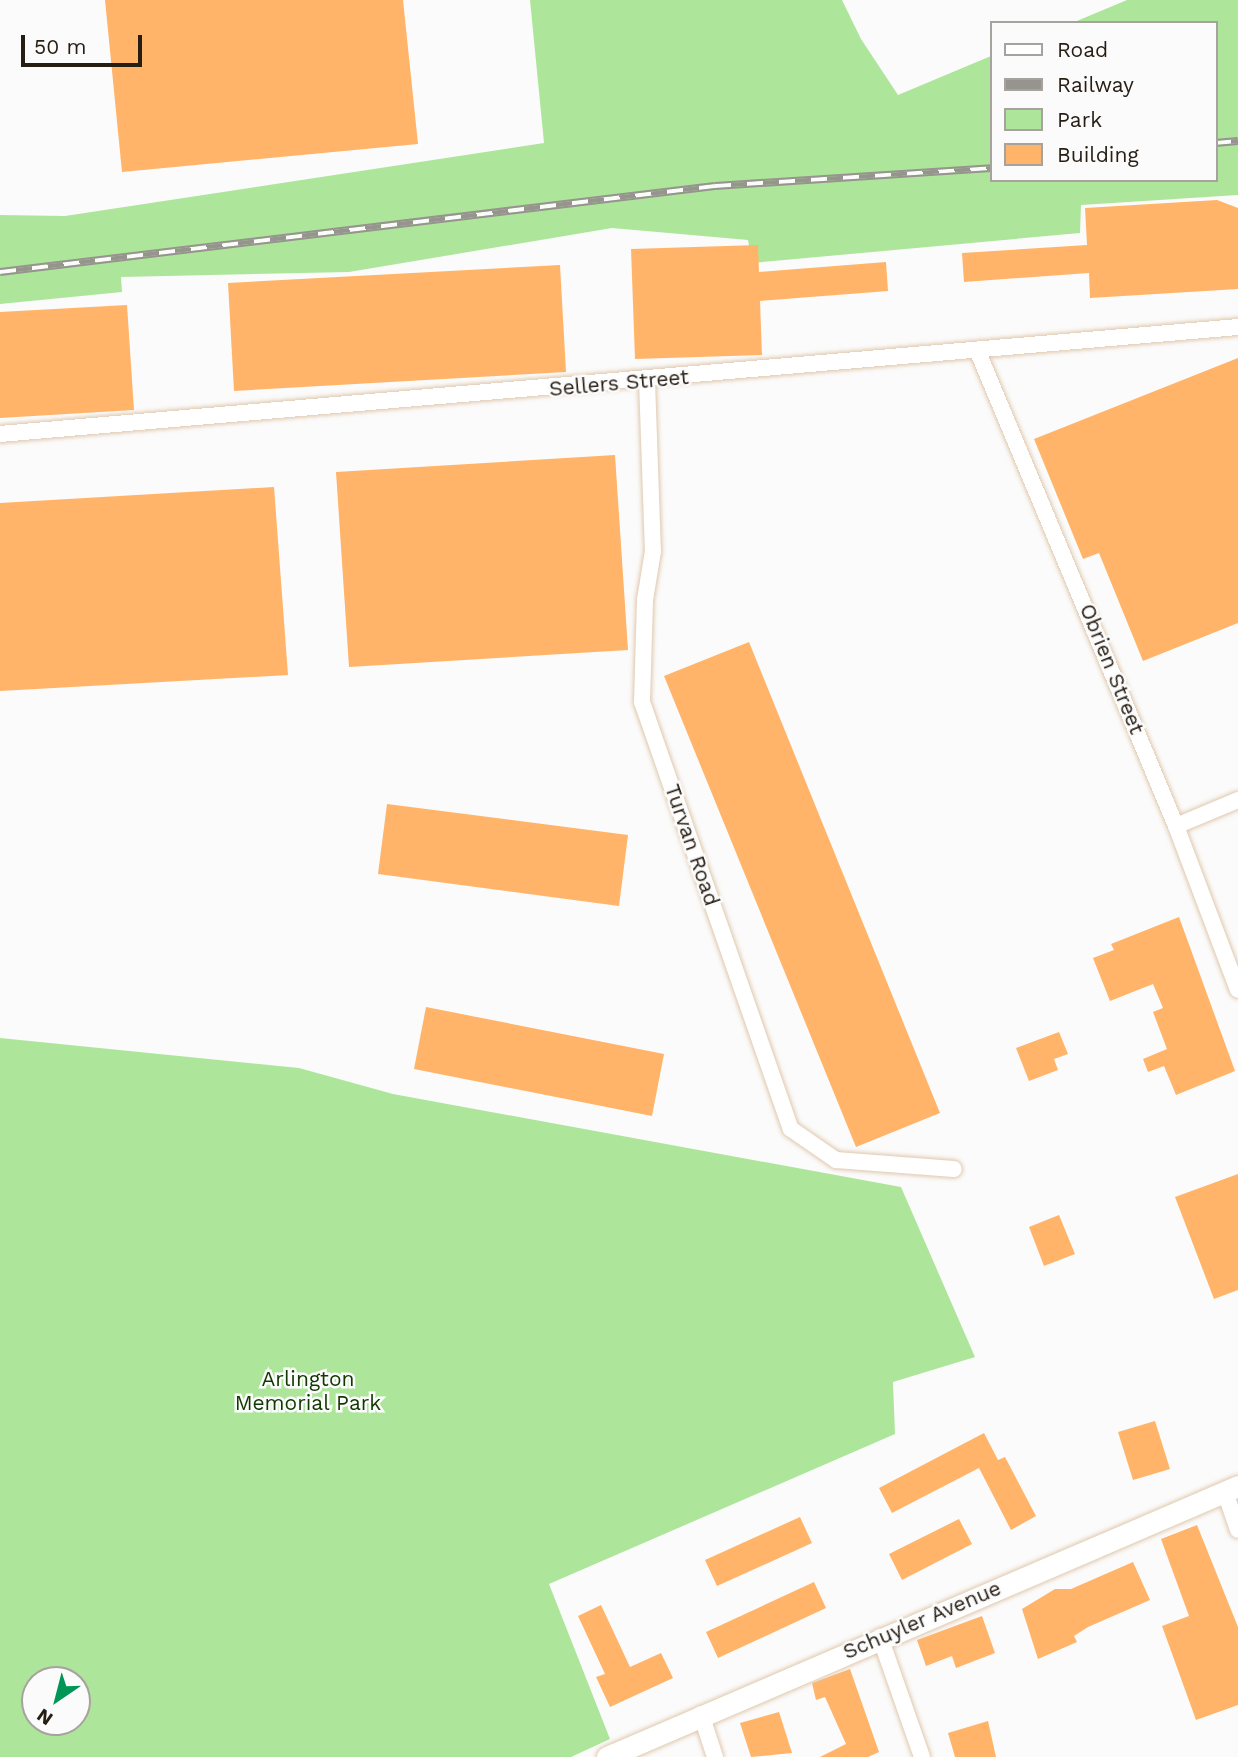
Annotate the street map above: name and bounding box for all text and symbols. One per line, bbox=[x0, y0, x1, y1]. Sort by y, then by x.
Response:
scale bar bbox=[24, 21, 145, 65]
legend bbox=[990, 21, 1217, 182]
text: 50 m bbox=[34, 34, 86, 59]
text: Road bbox=[1057, 37, 1108, 62]
text: Railway bbox=[1057, 72, 1134, 97]
text: Park bbox=[1057, 107, 1102, 132]
text: Building bbox=[1057, 142, 1139, 167]
street label: Sellers Street bbox=[548, 364, 690, 402]
street label: Obrien Street bbox=[1074, 600, 1150, 738]
street label: Turvan Road bbox=[659, 781, 725, 909]
park label: Arlington Memorial Park bbox=[234, 1366, 382, 1416]
street label: Schuyler Avenue bbox=[839, 1575, 1005, 1665]
north arrow bbox=[21, 1666, 91, 1736]
text: N bbox=[32, 1704, 57, 1730]

